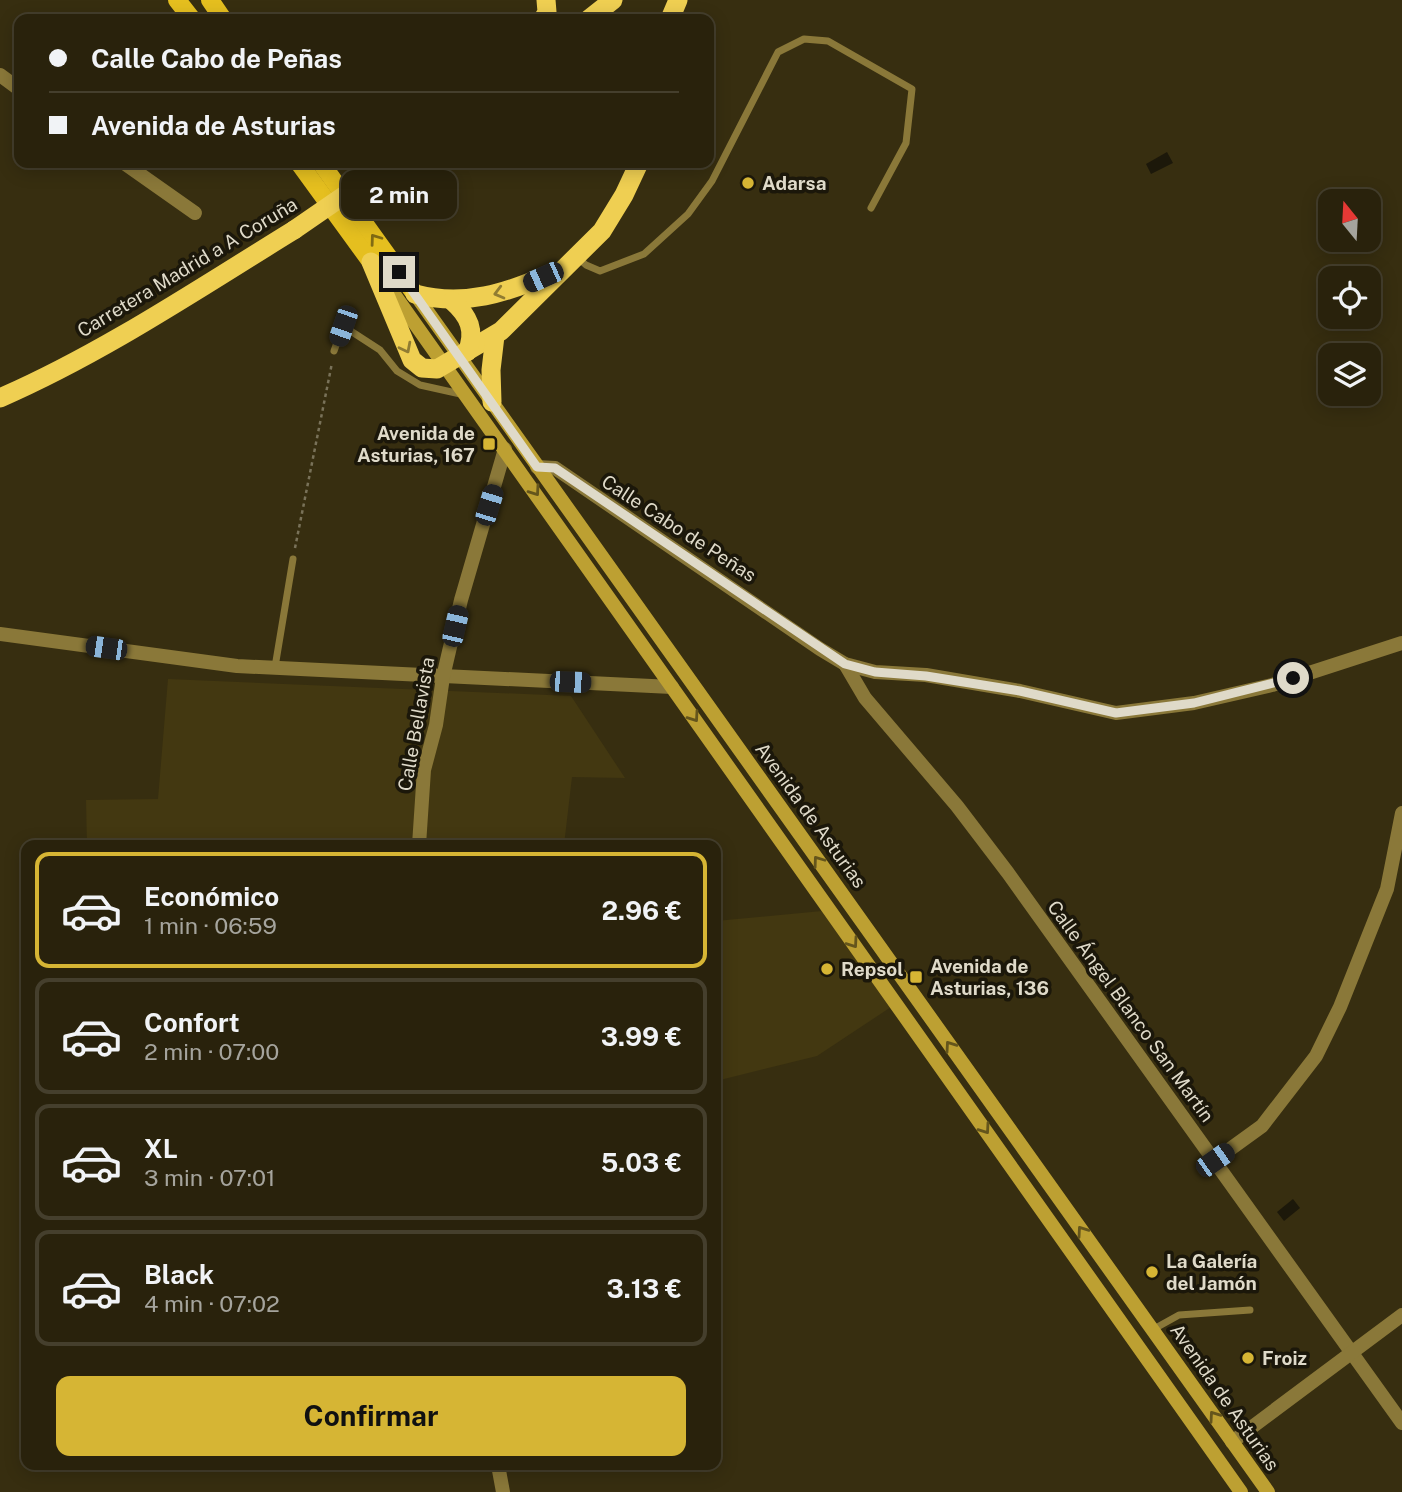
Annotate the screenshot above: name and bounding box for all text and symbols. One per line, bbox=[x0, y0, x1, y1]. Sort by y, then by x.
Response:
text: Calle Cabo de Peñas bbox=[91, 43, 342, 74]
text: Avenida de Asturias bbox=[91, 110, 336, 141]
callout: 2 min bbox=[341, 170, 457, 219]
place label: Adarsa bbox=[762, 172, 826, 194]
marker: Adarsa bbox=[740, 175, 756, 191]
text: 2 min bbox=[369, 181, 429, 208]
north arrow bbox=[1318, 189, 1381, 252]
map controls bbox=[1318, 189, 1381, 406]
street label: Carretera Madrid a A Coruña bbox=[73, 193, 301, 341]
one-way arrow bbox=[371, 234, 383, 247]
route end bbox=[383, 256, 415, 288]
car bbox=[520, 259, 567, 295]
button: locate bbox=[1318, 266, 1381, 329]
one-way arrow bbox=[493, 285, 505, 299]
car bbox=[327, 303, 360, 349]
one-way arrow bbox=[397, 341, 411, 353]
button: layers bbox=[1318, 343, 1381, 406]
place label: Avenida de Asturias, 167 bbox=[357, 422, 475, 466]
marker: Avenida de Asturias, 167 bbox=[481, 436, 497, 452]
street label: Calle Cabo de Peñas bbox=[598, 470, 760, 586]
car bbox=[473, 482, 506, 528]
one-way arrow bbox=[527, 483, 539, 496]
car bbox=[441, 603, 470, 649]
car bbox=[84, 635, 129, 661]
street label: Calle Bellavista bbox=[393, 655, 439, 793]
route start bbox=[1277, 662, 1309, 694]
car bbox=[549, 671, 592, 693]
one-way arrow bbox=[686, 709, 698, 722]
street label: Avenida de Asturias bbox=[751, 738, 871, 892]
one-way arrow bbox=[814, 856, 826, 869]
icon: car bbox=[60, 879, 123, 942]
text: Económico bbox=[144, 881, 279, 912]
text: 2.96 € bbox=[601, 895, 682, 926]
street label: Calle Ángel Blanco San Martín bbox=[1043, 896, 1219, 1126]
text: 1 min · 06:59 bbox=[144, 912, 277, 939]
one-way arrow bbox=[845, 935, 858, 948]
place label: Avenida de Asturias, 136 bbox=[930, 955, 1049, 999]
place label: Repsol bbox=[841, 958, 904, 980]
marker: Repsol bbox=[819, 961, 835, 977]
marker: Avenida de Asturias, 136 bbox=[908, 969, 924, 985]
icon: car bbox=[60, 1005, 123, 1068]
text: Confort bbox=[144, 1007, 240, 1038]
text: 3.99 € bbox=[601, 1021, 682, 1052]
text: 2 min · 07:00 bbox=[144, 1038, 279, 1065]
one-way arrow bbox=[946, 1041, 958, 1054]
one-way arrow bbox=[977, 1121, 989, 1134]
icon: car bbox=[60, 1131, 123, 1194]
text: XL bbox=[144, 1133, 178, 1164]
car bbox=[1192, 1139, 1239, 1181]
text: 5.03 € bbox=[601, 1147, 682, 1178]
text: 3 min · 07:01 bbox=[144, 1164, 275, 1191]
one-way arrow bbox=[1078, 1226, 1090, 1239]
place label: La Galería del Jamón bbox=[1166, 1250, 1257, 1294]
icon: car bbox=[60, 1257, 123, 1320]
text: Black bbox=[144, 1259, 214, 1290]
marker: La Galería del Jamón bbox=[1144, 1264, 1160, 1280]
text: 3.13 € bbox=[606, 1273, 682, 1304]
text: 4 min · 07:02 bbox=[144, 1290, 280, 1317]
street label: Avenida de Asturias bbox=[1166, 1319, 1284, 1475]
place label: Froiz bbox=[1262, 1347, 1307, 1369]
marker: Froiz bbox=[1240, 1350, 1256, 1366]
button: Confirmar bbox=[56, 1376, 686, 1456]
one-way arrow bbox=[1210, 1411, 1222, 1424]

